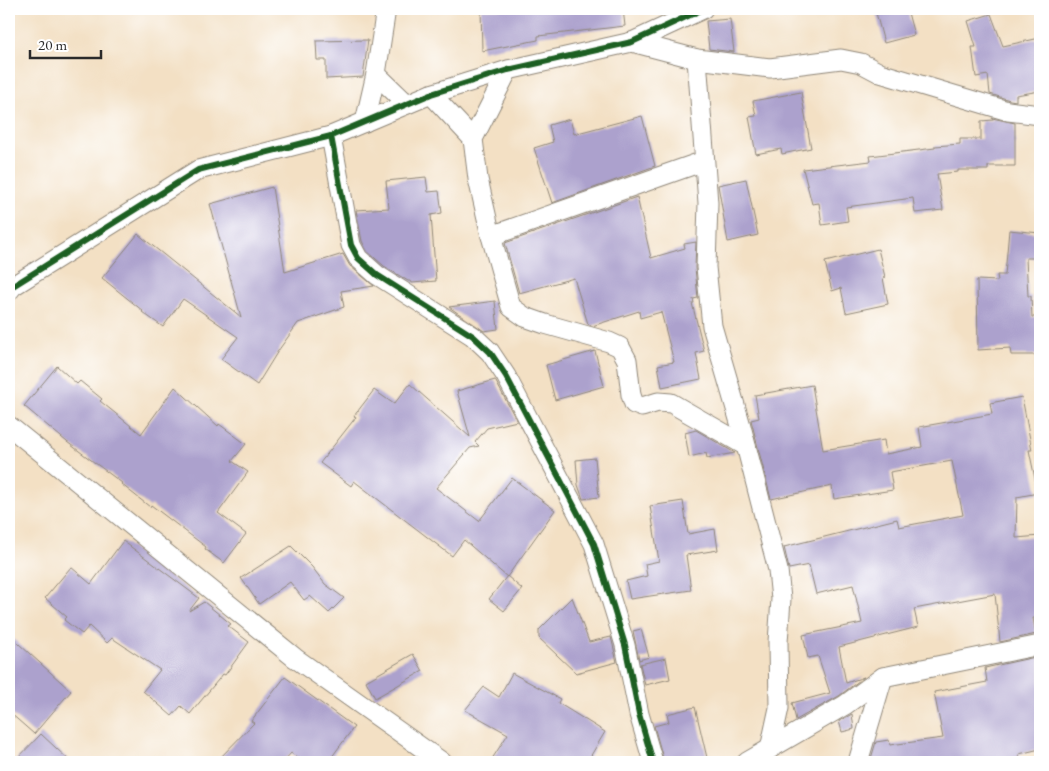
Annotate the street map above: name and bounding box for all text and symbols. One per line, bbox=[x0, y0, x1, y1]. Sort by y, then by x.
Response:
scale bar bbox=[30, 28, 101, 60]
text: 20 m bbox=[38, 35, 67, 54]

